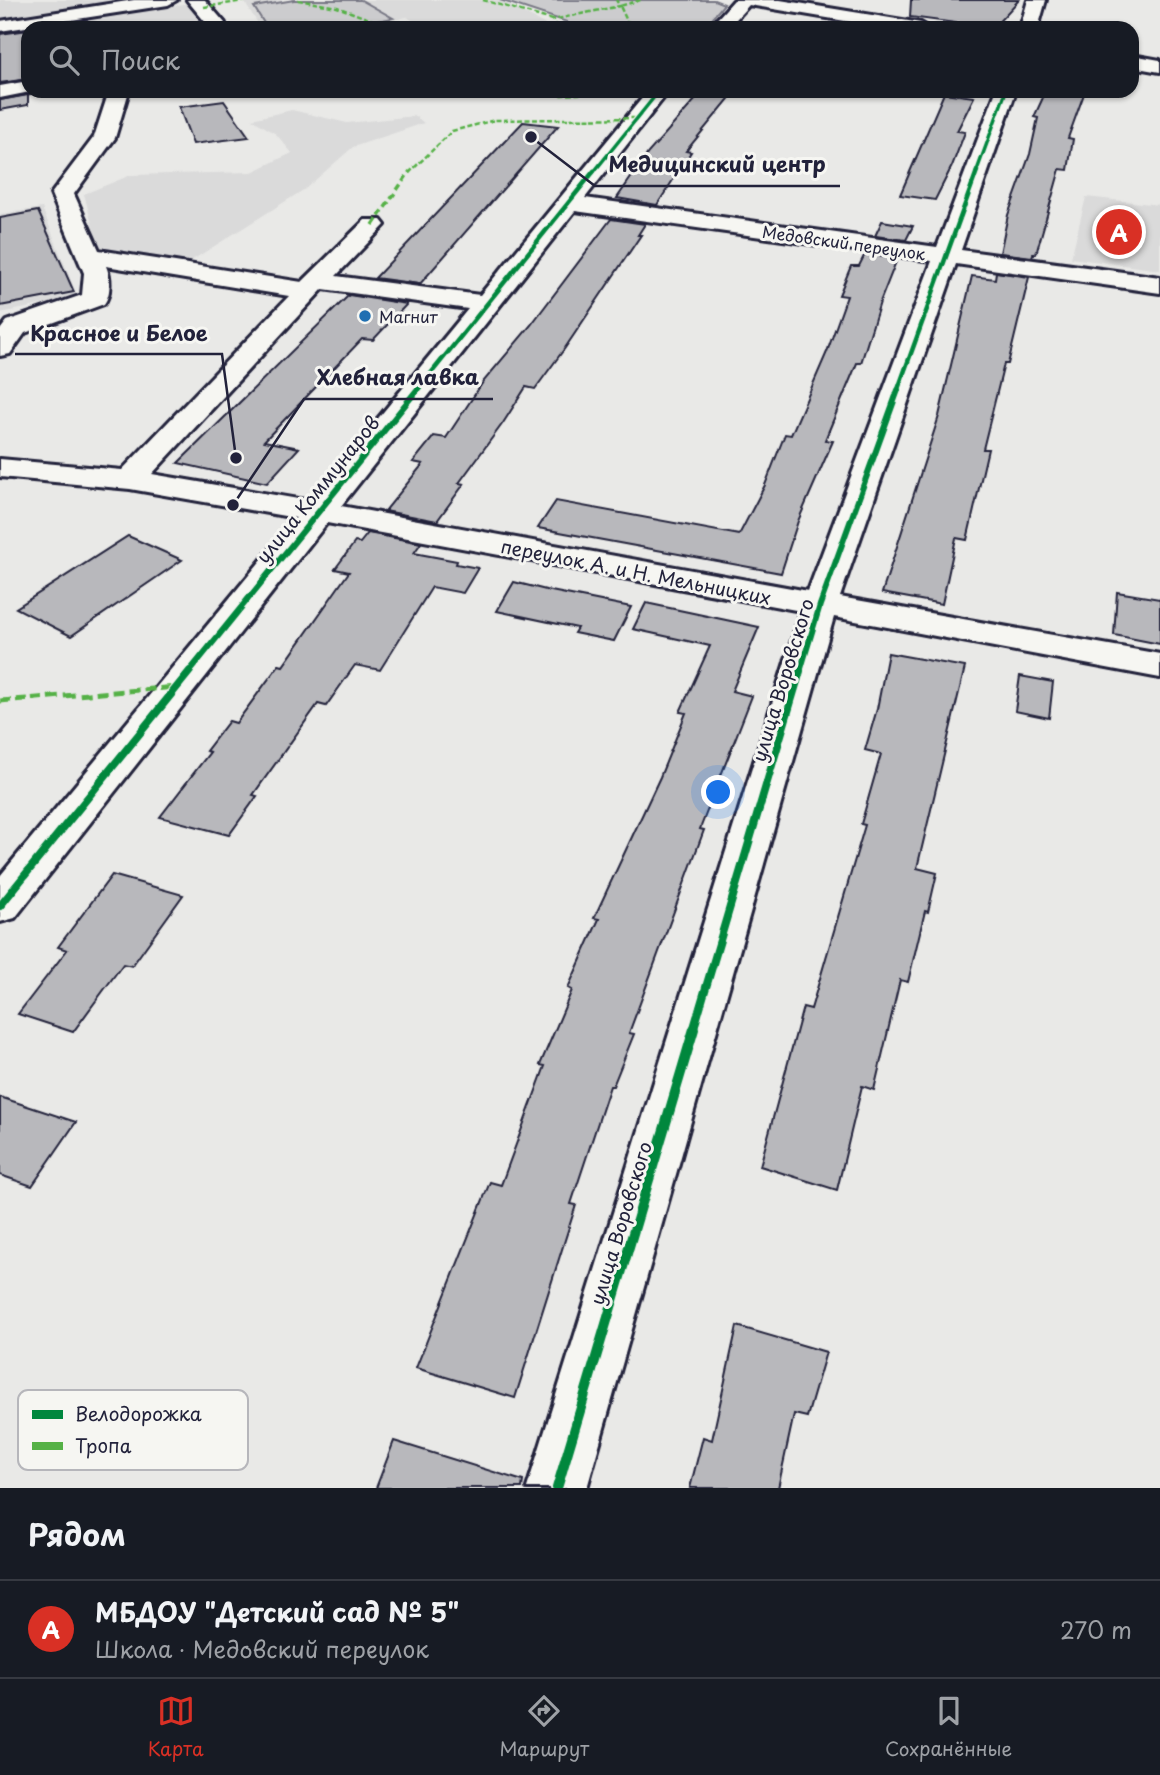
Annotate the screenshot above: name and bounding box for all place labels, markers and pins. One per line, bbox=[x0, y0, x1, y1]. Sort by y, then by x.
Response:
callout: Медицинский центр bbox=[595, 144, 840, 186]
pin: A bbox=[1096, 206, 1142, 258]
place label: Магнит bbox=[379, 304, 439, 328]
marker: Магнит bbox=[357, 308, 373, 324]
callout: Красное и Белое bbox=[15, 312, 222, 354]
callout: Хлебная лавка bbox=[304, 357, 493, 399]

